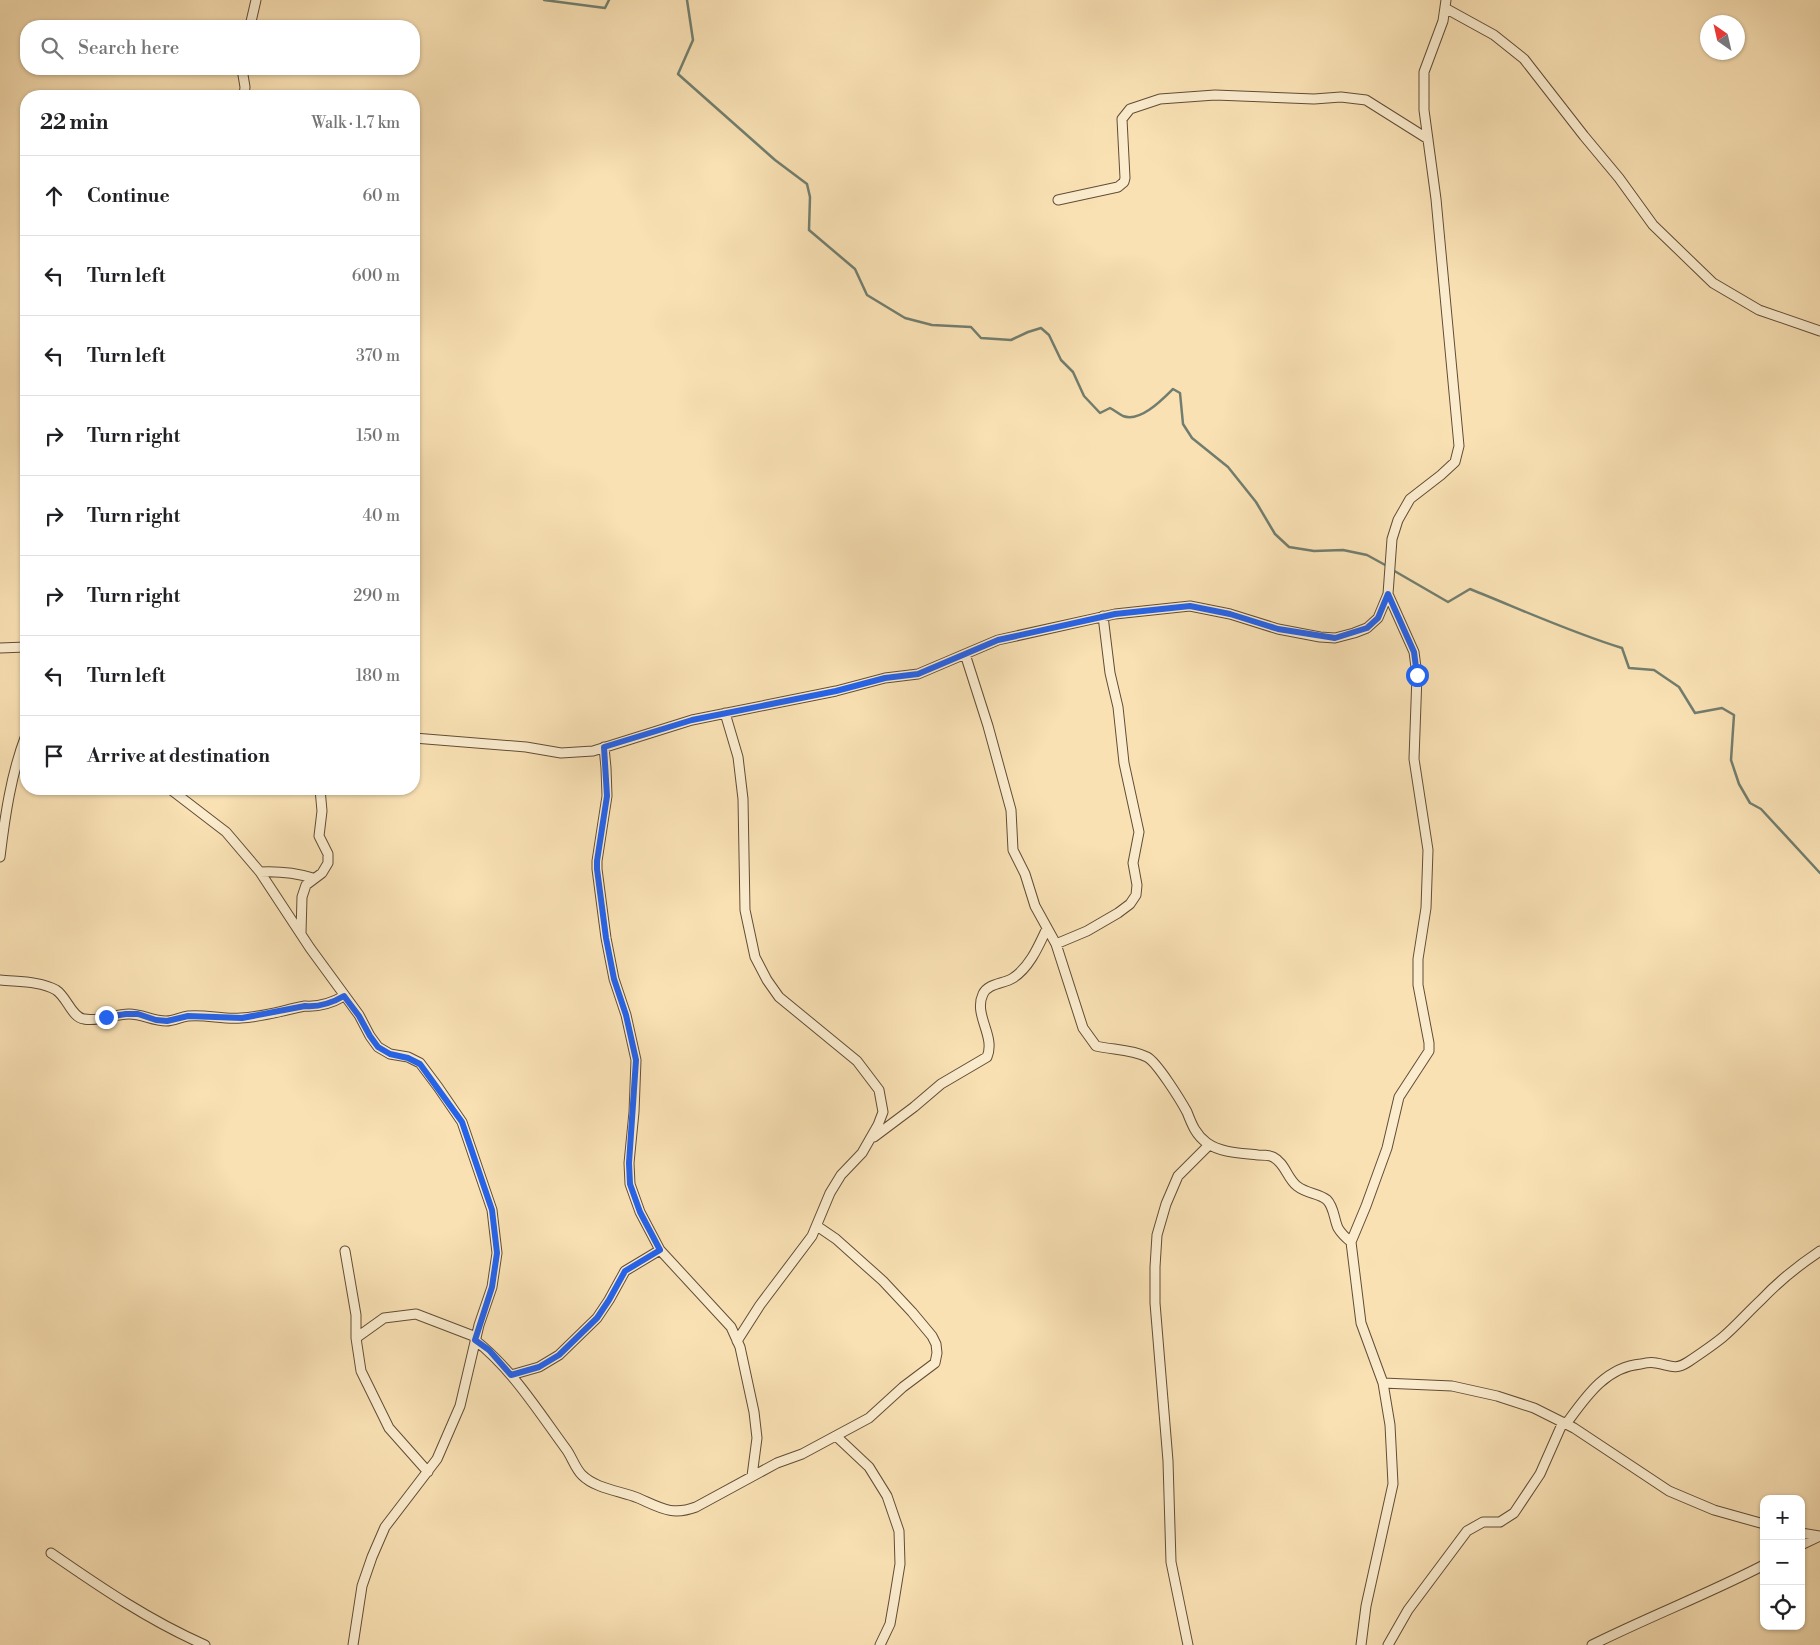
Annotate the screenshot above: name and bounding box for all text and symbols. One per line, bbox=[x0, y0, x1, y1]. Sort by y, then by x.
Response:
north arrow bbox=[1700, 15, 1745, 60]
search box bbox=[20, 20, 420, 75]
icon: search bbox=[38, 34, 66, 62]
text: Search here bbox=[78, 36, 179, 60]
text: 22 min bbox=[40, 110, 108, 136]
text: Walk · 1.7 km bbox=[312, 113, 400, 133]
icon: ahead bbox=[40, 182, 68, 210]
text: Continue bbox=[87, 184, 170, 208]
text: 60 m bbox=[362, 186, 400, 206]
icon: left bbox=[40, 262, 68, 290]
text: Turn left bbox=[87, 264, 166, 288]
text: 600 m bbox=[352, 266, 400, 286]
icon: left bbox=[40, 342, 68, 370]
text: Turn left bbox=[87, 344, 166, 368]
text: 370 m bbox=[356, 346, 400, 366]
icon: right bbox=[40, 422, 68, 450]
text: Turn right bbox=[87, 424, 180, 448]
text: 150 m bbox=[356, 426, 400, 446]
icon: right bbox=[40, 502, 68, 530]
text: Turn right bbox=[87, 504, 180, 528]
text: 40 m bbox=[363, 506, 400, 526]
icon: right bbox=[40, 582, 68, 610]
text: Turn right bbox=[87, 584, 180, 608]
text: 290 m bbox=[353, 586, 400, 606]
icon: left bbox=[40, 662, 68, 690]
text: Turn left bbox=[87, 664, 166, 688]
route start bbox=[1406, 664, 1429, 687]
text: 180 m bbox=[356, 666, 400, 686]
icon: arrive bbox=[40, 742, 68, 770]
text: Arrive at destination bbox=[87, 744, 270, 768]
route end bbox=[95, 1006, 118, 1029]
map controls bbox=[1760, 1495, 1805, 1630]
button: + bbox=[1760, 1495, 1805, 1540]
button: − bbox=[1760, 1540, 1805, 1585]
button: locate bbox=[1760, 1585, 1805, 1630]

